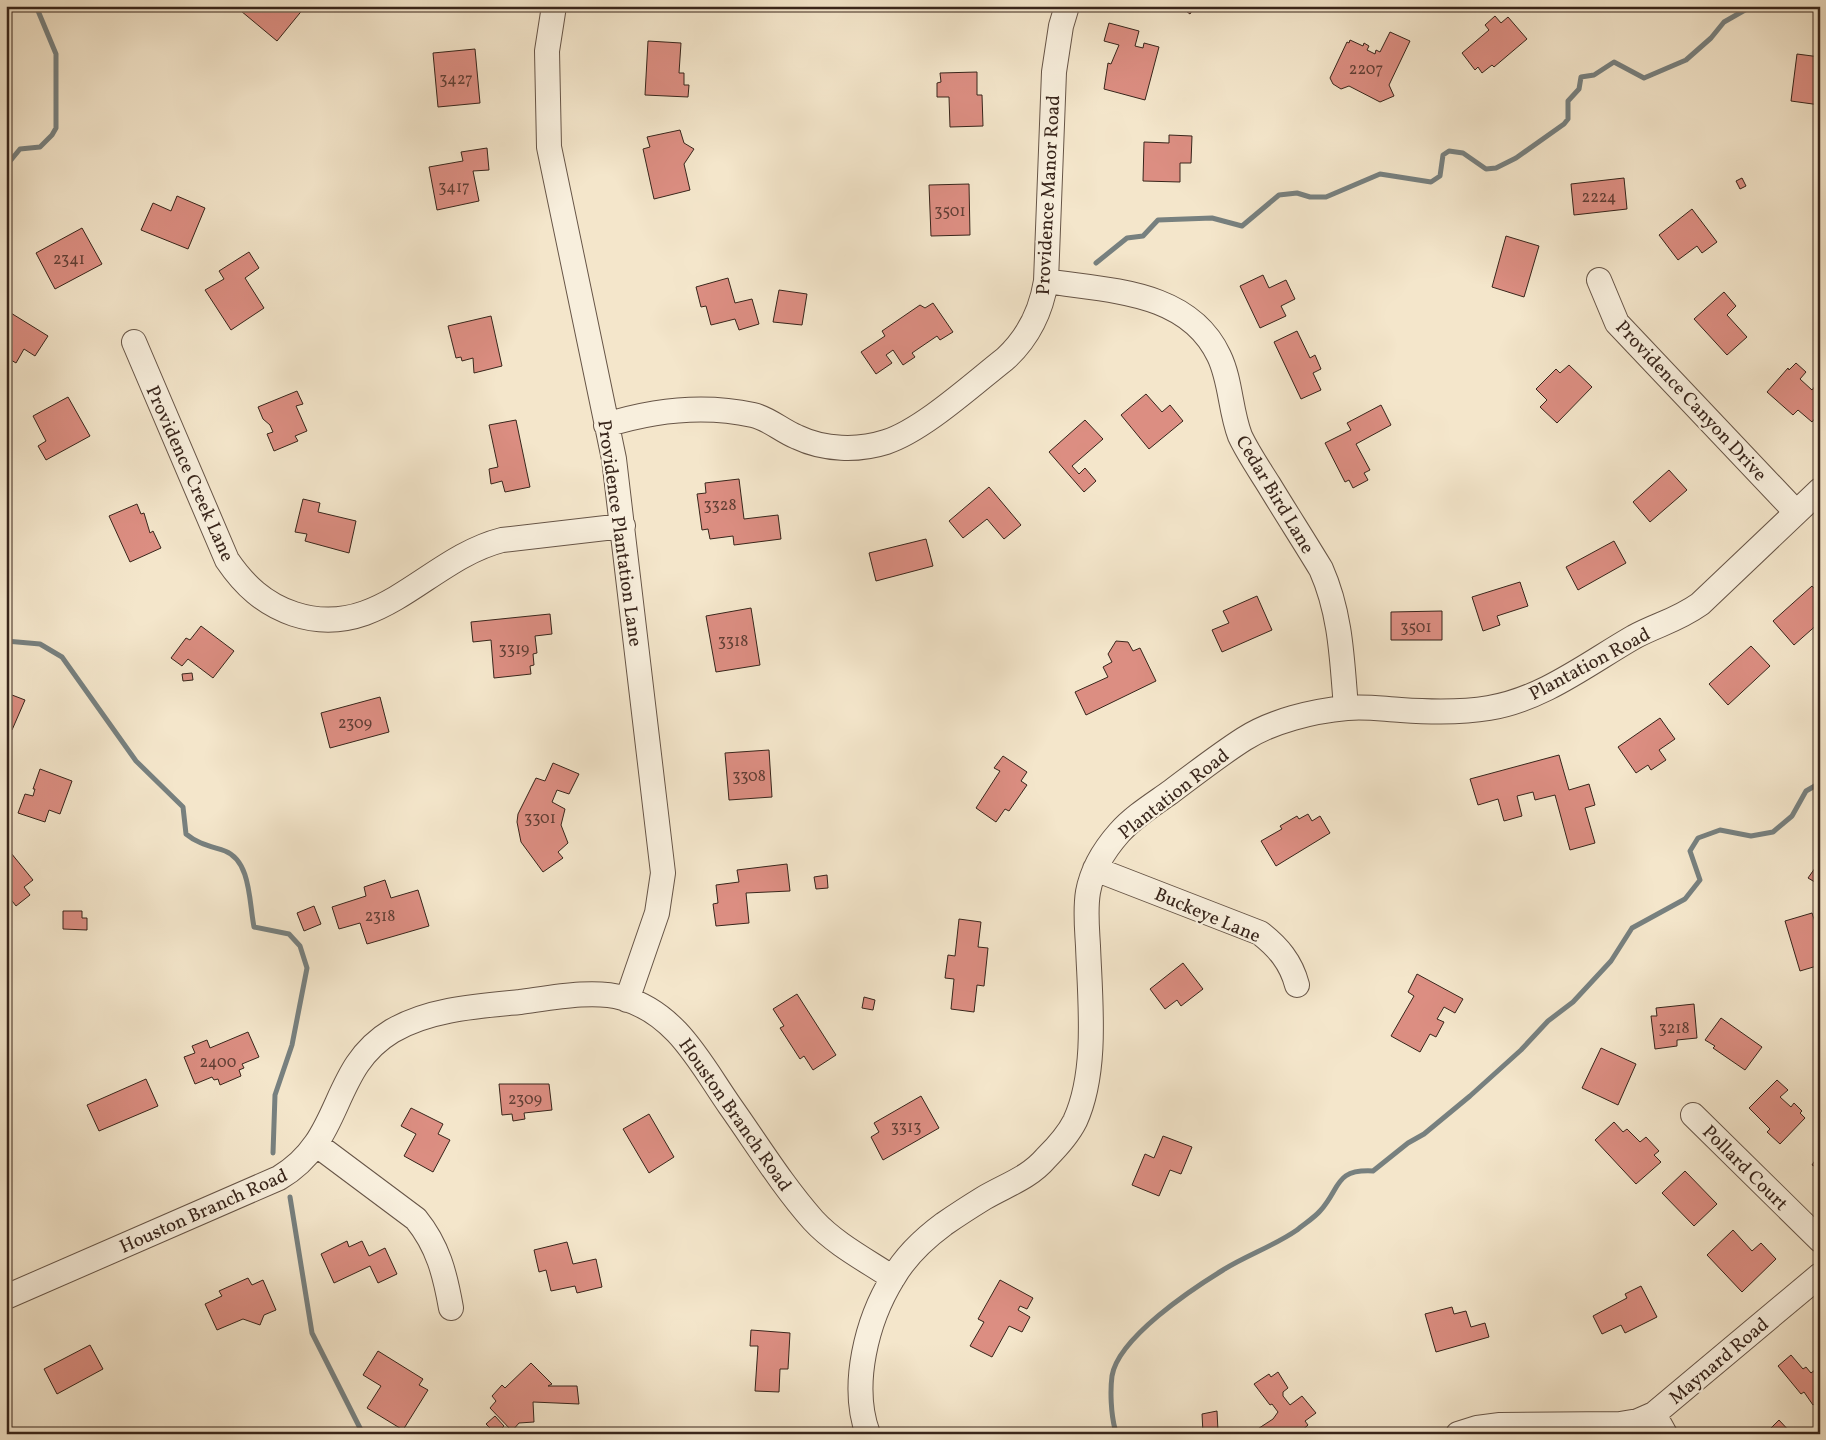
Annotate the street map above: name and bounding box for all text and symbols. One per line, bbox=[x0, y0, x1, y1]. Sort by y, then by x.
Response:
house number: 2207 bbox=[1349, 59, 1383, 81]
house number: 3427 bbox=[439, 69, 473, 91]
street label: Providence Manor Road bbox=[1031, 94, 1067, 296]
house number: 3417 bbox=[438, 177, 470, 199]
house number: 2224 bbox=[1582, 187, 1616, 209]
house number: 3501 bbox=[934, 201, 966, 223]
house number: 2341 bbox=[53, 249, 85, 271]
street label: Providence Canyon Drive bbox=[1609, 315, 1772, 487]
street label: Providence Creek Lane bbox=[139, 382, 240, 566]
street label: Providence Plantation Lane bbox=[590, 418, 648, 648]
street label: Cedar Bird Lane bbox=[1229, 431, 1320, 559]
house number: 3328 bbox=[703, 495, 737, 517]
house number: 3501 bbox=[1400, 617, 1432, 639]
street label: Plantation Road bbox=[1525, 622, 1655, 708]
house number: 3318 bbox=[718, 631, 748, 653]
house number: 3319 bbox=[499, 639, 529, 661]
house number: 2309 bbox=[338, 713, 372, 735]
street label: Plantation Road bbox=[1113, 743, 1235, 846]
house number: 3308 bbox=[732, 766, 766, 788]
house number: 3301 bbox=[524, 808, 556, 830]
street label: Buckeye Lane bbox=[1150, 882, 1264, 950]
house number: 2318 bbox=[365, 906, 395, 928]
house number: 3218 bbox=[1658, 1018, 1690, 1040]
street label: Houston Branch Road bbox=[672, 1033, 797, 1197]
house number: 2400 bbox=[200, 1052, 236, 1074]
house number: 2309 bbox=[508, 1089, 542, 1111]
house number: 3313 bbox=[891, 1117, 921, 1139]
street label: Pollard Court bbox=[1696, 1120, 1794, 1217]
street label: Houston Branch Road bbox=[116, 1163, 292, 1261]
street label: Maynard Road bbox=[1664, 1312, 1775, 1411]

